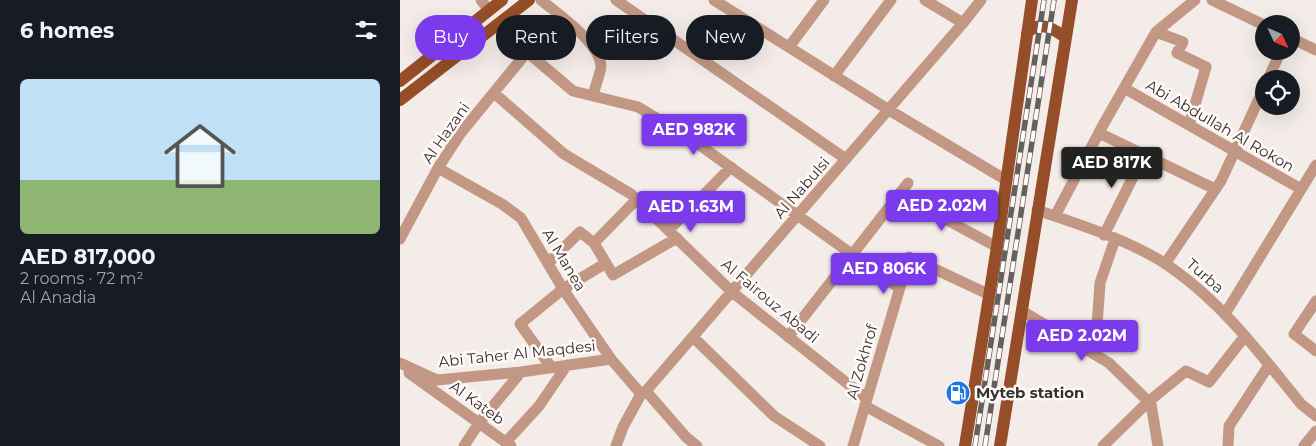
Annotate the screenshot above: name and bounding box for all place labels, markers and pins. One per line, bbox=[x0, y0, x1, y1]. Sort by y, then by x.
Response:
pin: AED 982K bbox=[642, 114, 746, 156]
pin: AED 817K bbox=[1060, 146, 1164, 189]
pin: AED 1.63M bbox=[634, 190, 748, 233]
pin: AED 2.02M bbox=[885, 190, 999, 232]
pin: AED 806K bbox=[832, 252, 936, 295]
pin: AED 2.02M bbox=[1025, 320, 1139, 362]
fuel station icon: Myteb station bbox=[945, 380, 971, 406]
place label: Myteb station bbox=[976, 383, 1084, 402]

